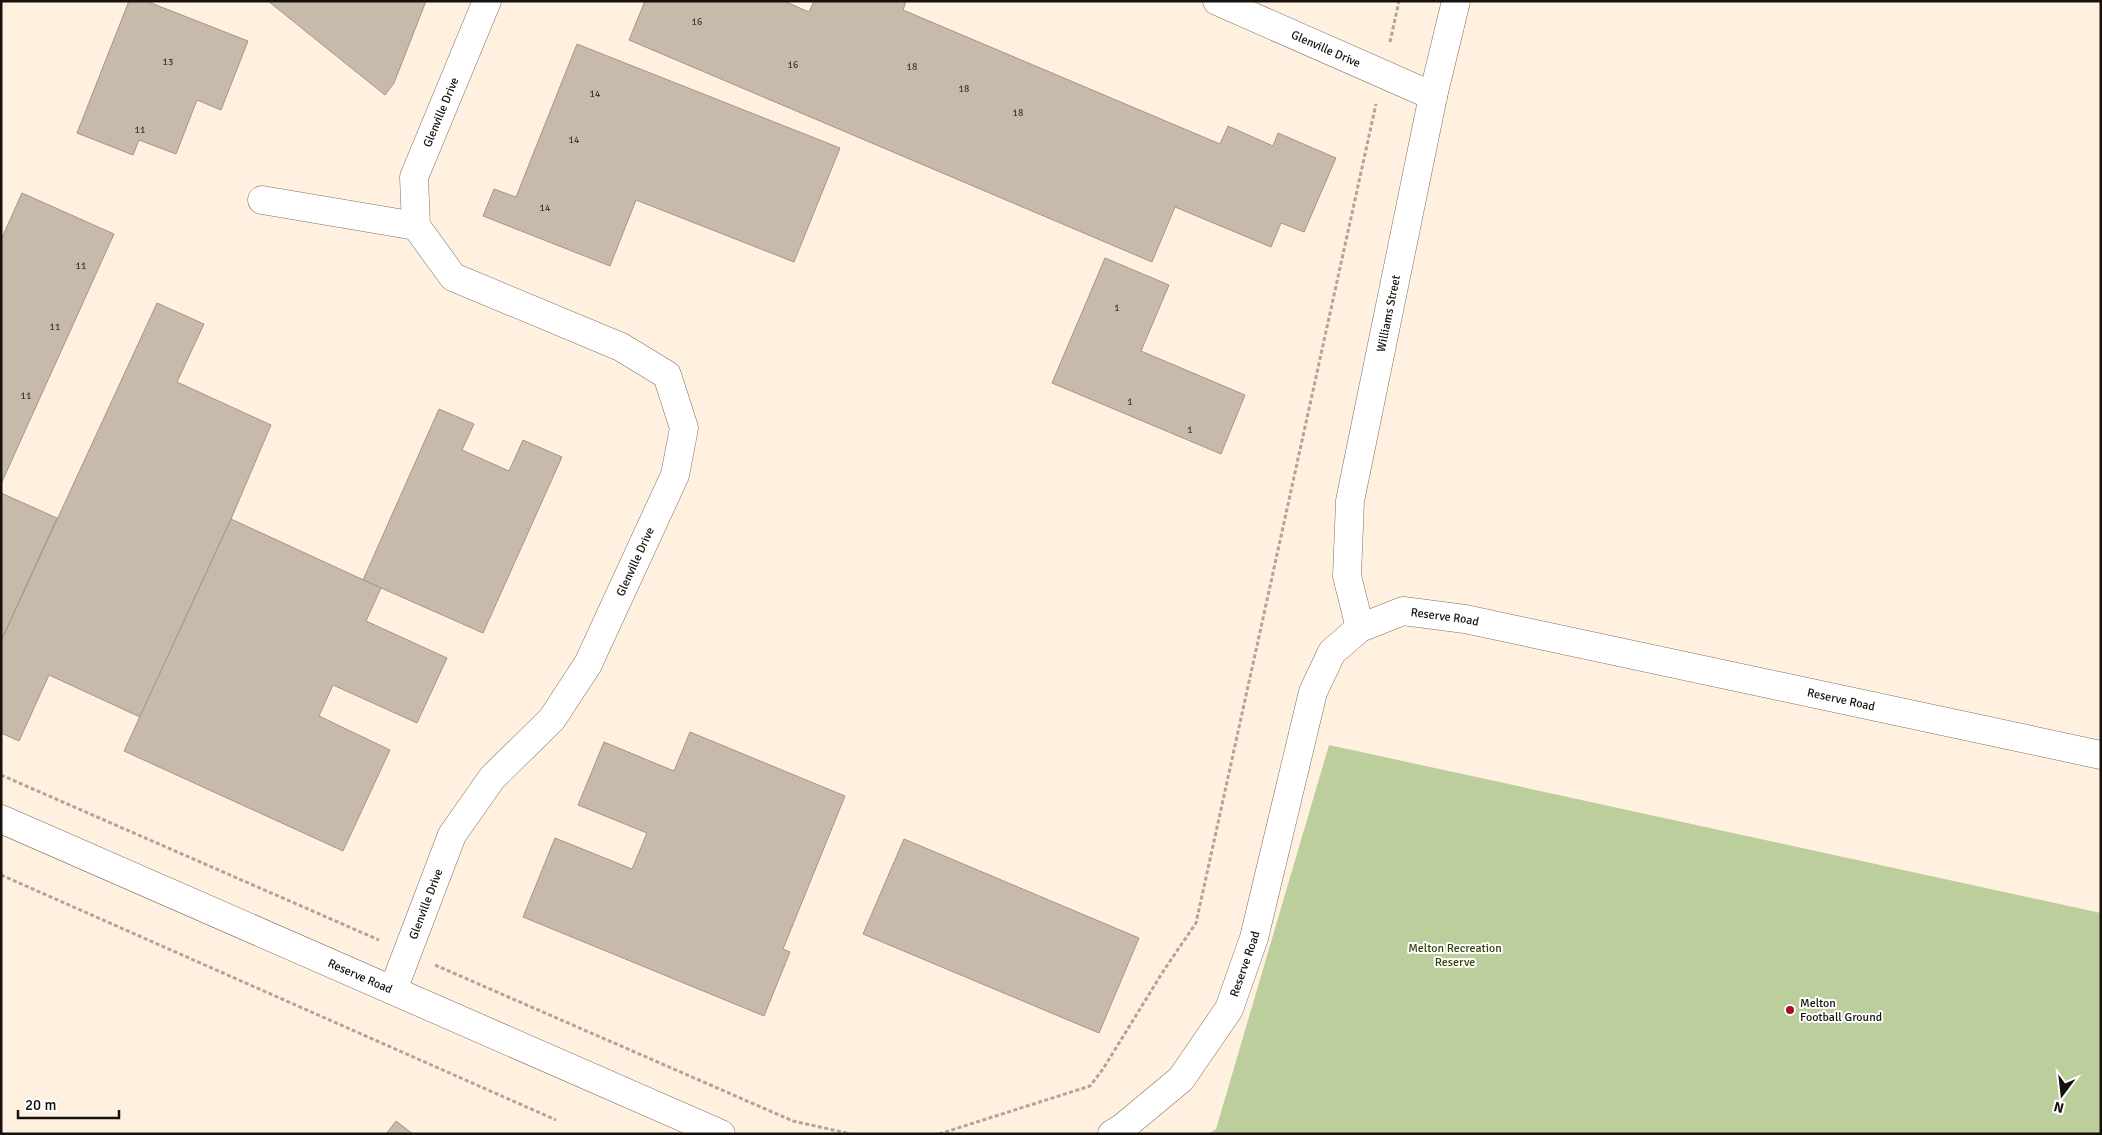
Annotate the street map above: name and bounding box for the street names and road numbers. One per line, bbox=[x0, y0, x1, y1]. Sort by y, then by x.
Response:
street label: Glenville Drive bbox=[1289, 27, 1363, 71]
street label: Glenville Drive bbox=[420, 75, 462, 149]
street label: Williams Street bbox=[1373, 274, 1404, 354]
street label: Glenville Drive bbox=[613, 525, 657, 599]
street label: Reserve Road bbox=[1410, 605, 1480, 629]
street label: Reserve Road bbox=[1806, 685, 1876, 714]
street label: Glenville Drive bbox=[405, 867, 446, 941]
street label: Reserve Road bbox=[1226, 930, 1263, 999]
street label: Reserve Road bbox=[326, 955, 395, 997]

